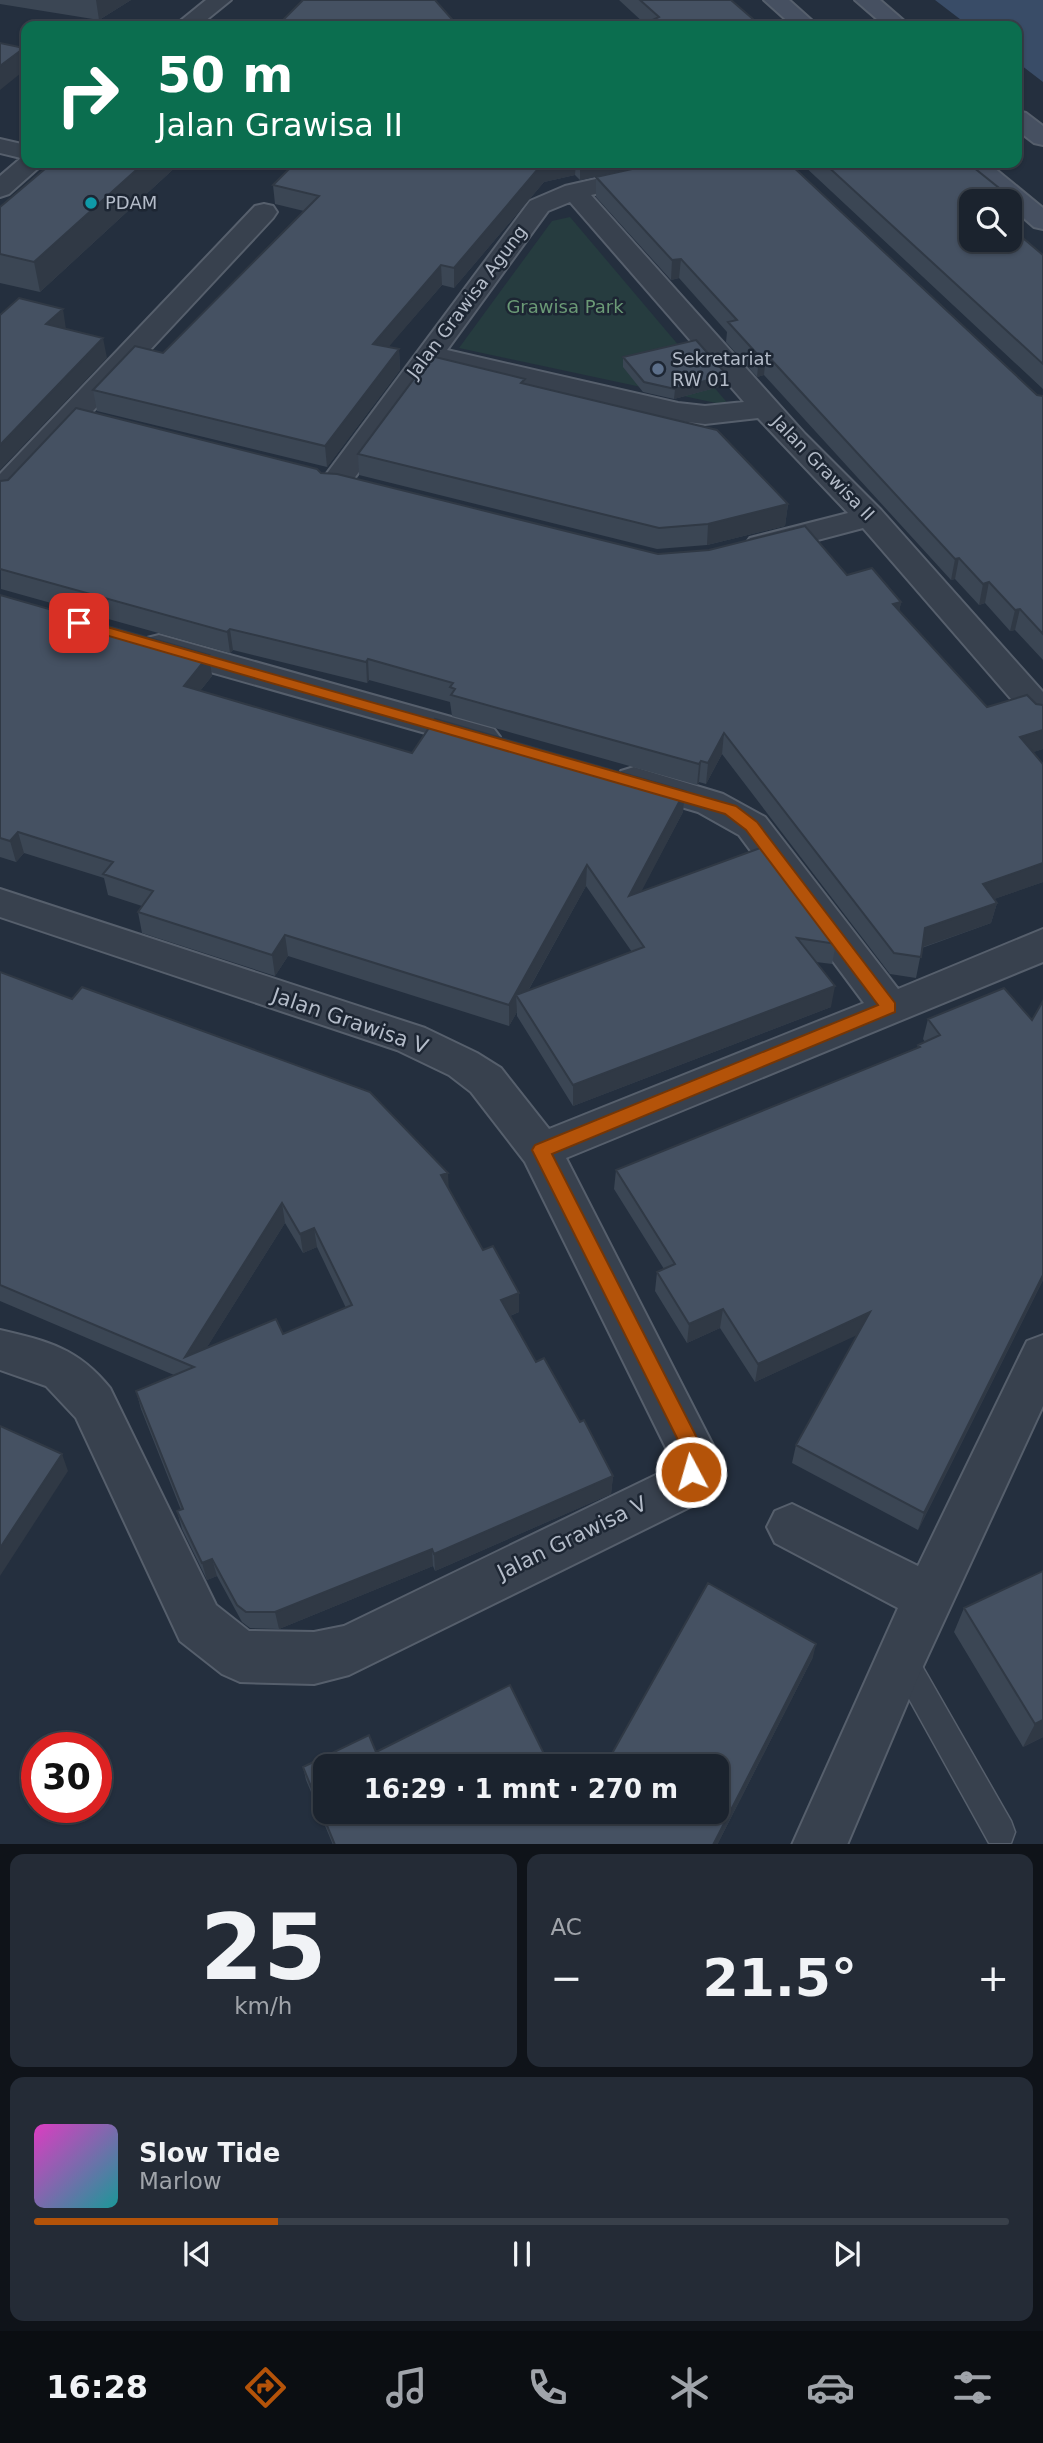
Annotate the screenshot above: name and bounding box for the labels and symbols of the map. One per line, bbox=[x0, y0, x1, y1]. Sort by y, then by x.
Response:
place label: PDAM bbox=[105, 192, 157, 213]
marker: PDAM bbox=[83, 195, 99, 211]
street label: Jalan Grawisa Agung bbox=[402, 221, 531, 383]
park label: Grawisa Park bbox=[506, 296, 624, 317]
place label: Sekretariat RW 01 bbox=[672, 348, 772, 390]
marker: Sekretariat RW 01 bbox=[650, 361, 666, 377]
street label: Jalan Grawisa II bbox=[767, 410, 879, 525]
pin bbox=[49, 593, 109, 653]
street label: Jalan Grawisa V bbox=[267, 982, 432, 1059]
position arrow bbox=[654, 1435, 728, 1509]
street label: Jalan Grawisa V bbox=[492, 1491, 651, 1585]
speed limit sign: 30 bbox=[21, 1732, 112, 1823]

